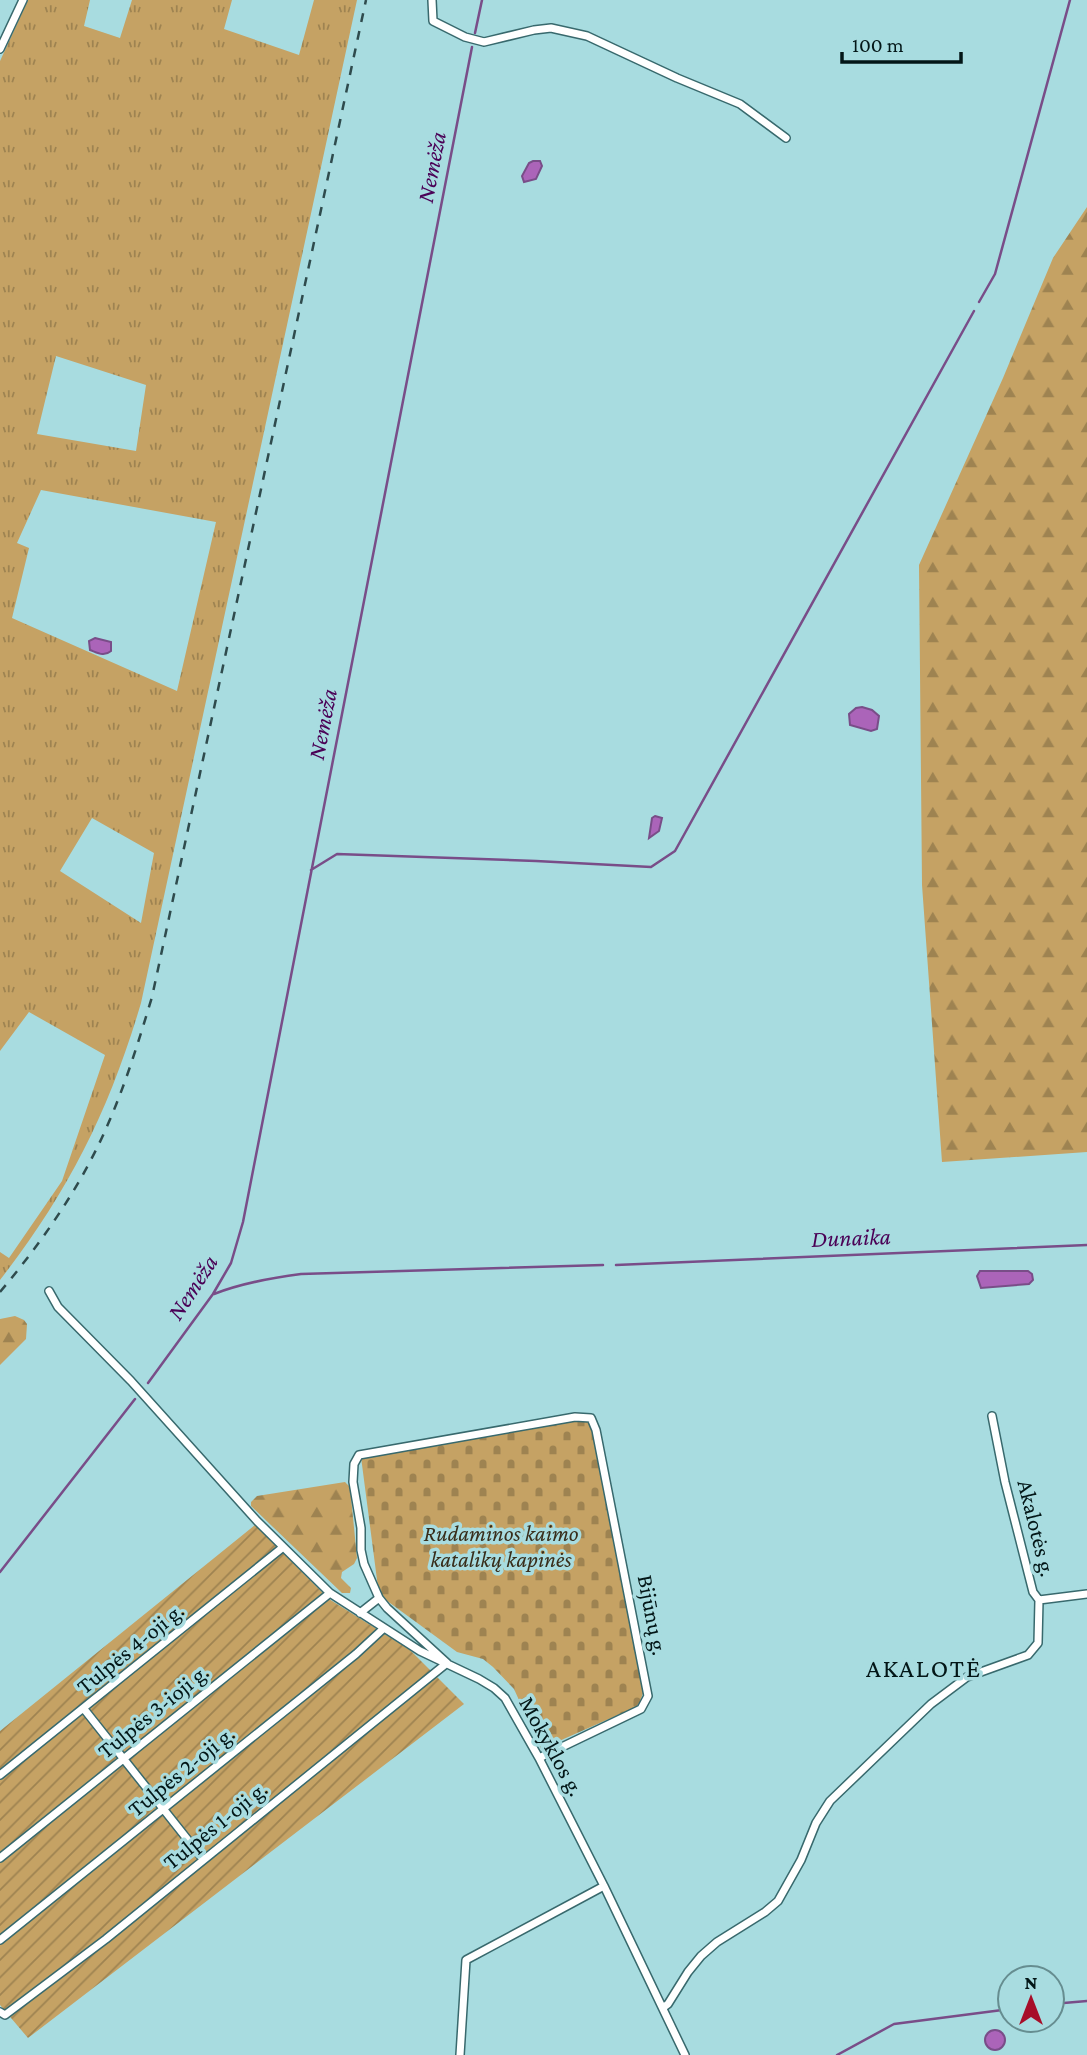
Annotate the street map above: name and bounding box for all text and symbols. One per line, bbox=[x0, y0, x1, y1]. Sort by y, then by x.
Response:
scale bar bbox=[842, 21, 961, 65]
text: 100 m bbox=[852, 33, 904, 57]
water label: Nemėža bbox=[411, 129, 451, 205]
water label: Nemėža bbox=[302, 686, 342, 762]
water label: Dunaika bbox=[811, 1222, 891, 1252]
water label: Nemėža bbox=[161, 1250, 223, 1324]
street label: Akalotės g. bbox=[1012, 1477, 1062, 1579]
park label: Rudaminos kaimo katalikų kapinės bbox=[423, 1520, 579, 1572]
street label: Bijūnų g. bbox=[632, 1573, 674, 1657]
street label: Tulpės 4-oji g. bbox=[71, 1597, 189, 1699]
district label: AKALOTĖ bbox=[866, 1654, 982, 1683]
street label: Tulpės 3-ioji g. bbox=[92, 1658, 214, 1764]
street label: Mokyklos g. bbox=[514, 1692, 590, 1800]
street label: Tulpės 2-oji g. bbox=[123, 1720, 239, 1822]
street label: Tulpės 1-oji g. bbox=[158, 1775, 272, 1875]
north arrow bbox=[996, 1964, 1066, 2034]
text: N bbox=[1025, 1972, 1038, 1993]

